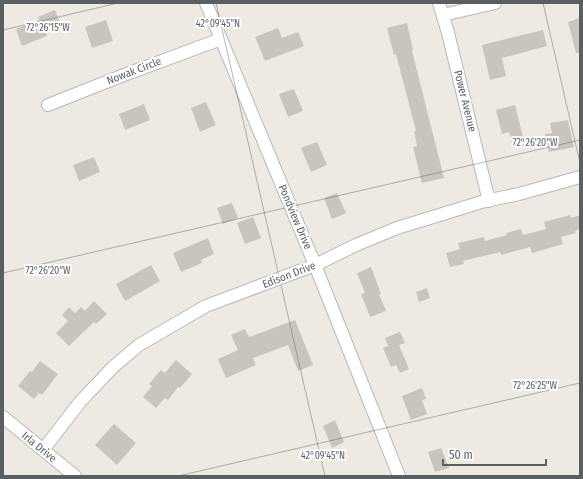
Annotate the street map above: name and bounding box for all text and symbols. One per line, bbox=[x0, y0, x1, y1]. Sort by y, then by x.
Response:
text: 42°09'45"N bbox=[196, 18, 240, 30]
text: 72°26'15"W bbox=[26, 22, 70, 34]
street label: Nowak Circle bbox=[105, 55, 163, 87]
street label: Power Avenue bbox=[451, 69, 479, 133]
text: 72°26'20"W bbox=[512, 137, 558, 149]
street label: Pondview Drive bbox=[276, 183, 314, 251]
street label: Edison Drive bbox=[261, 259, 317, 291]
text: 72°26'20"W bbox=[25, 265, 71, 277]
text: 72°26'25"W bbox=[513, 380, 558, 392]
street label: Irla Drive bbox=[19, 429, 59, 465]
scale bar bbox=[443, 441, 546, 467]
text: 50 m bbox=[449, 448, 473, 462]
text: 42°09'45"N bbox=[301, 450, 345, 462]

